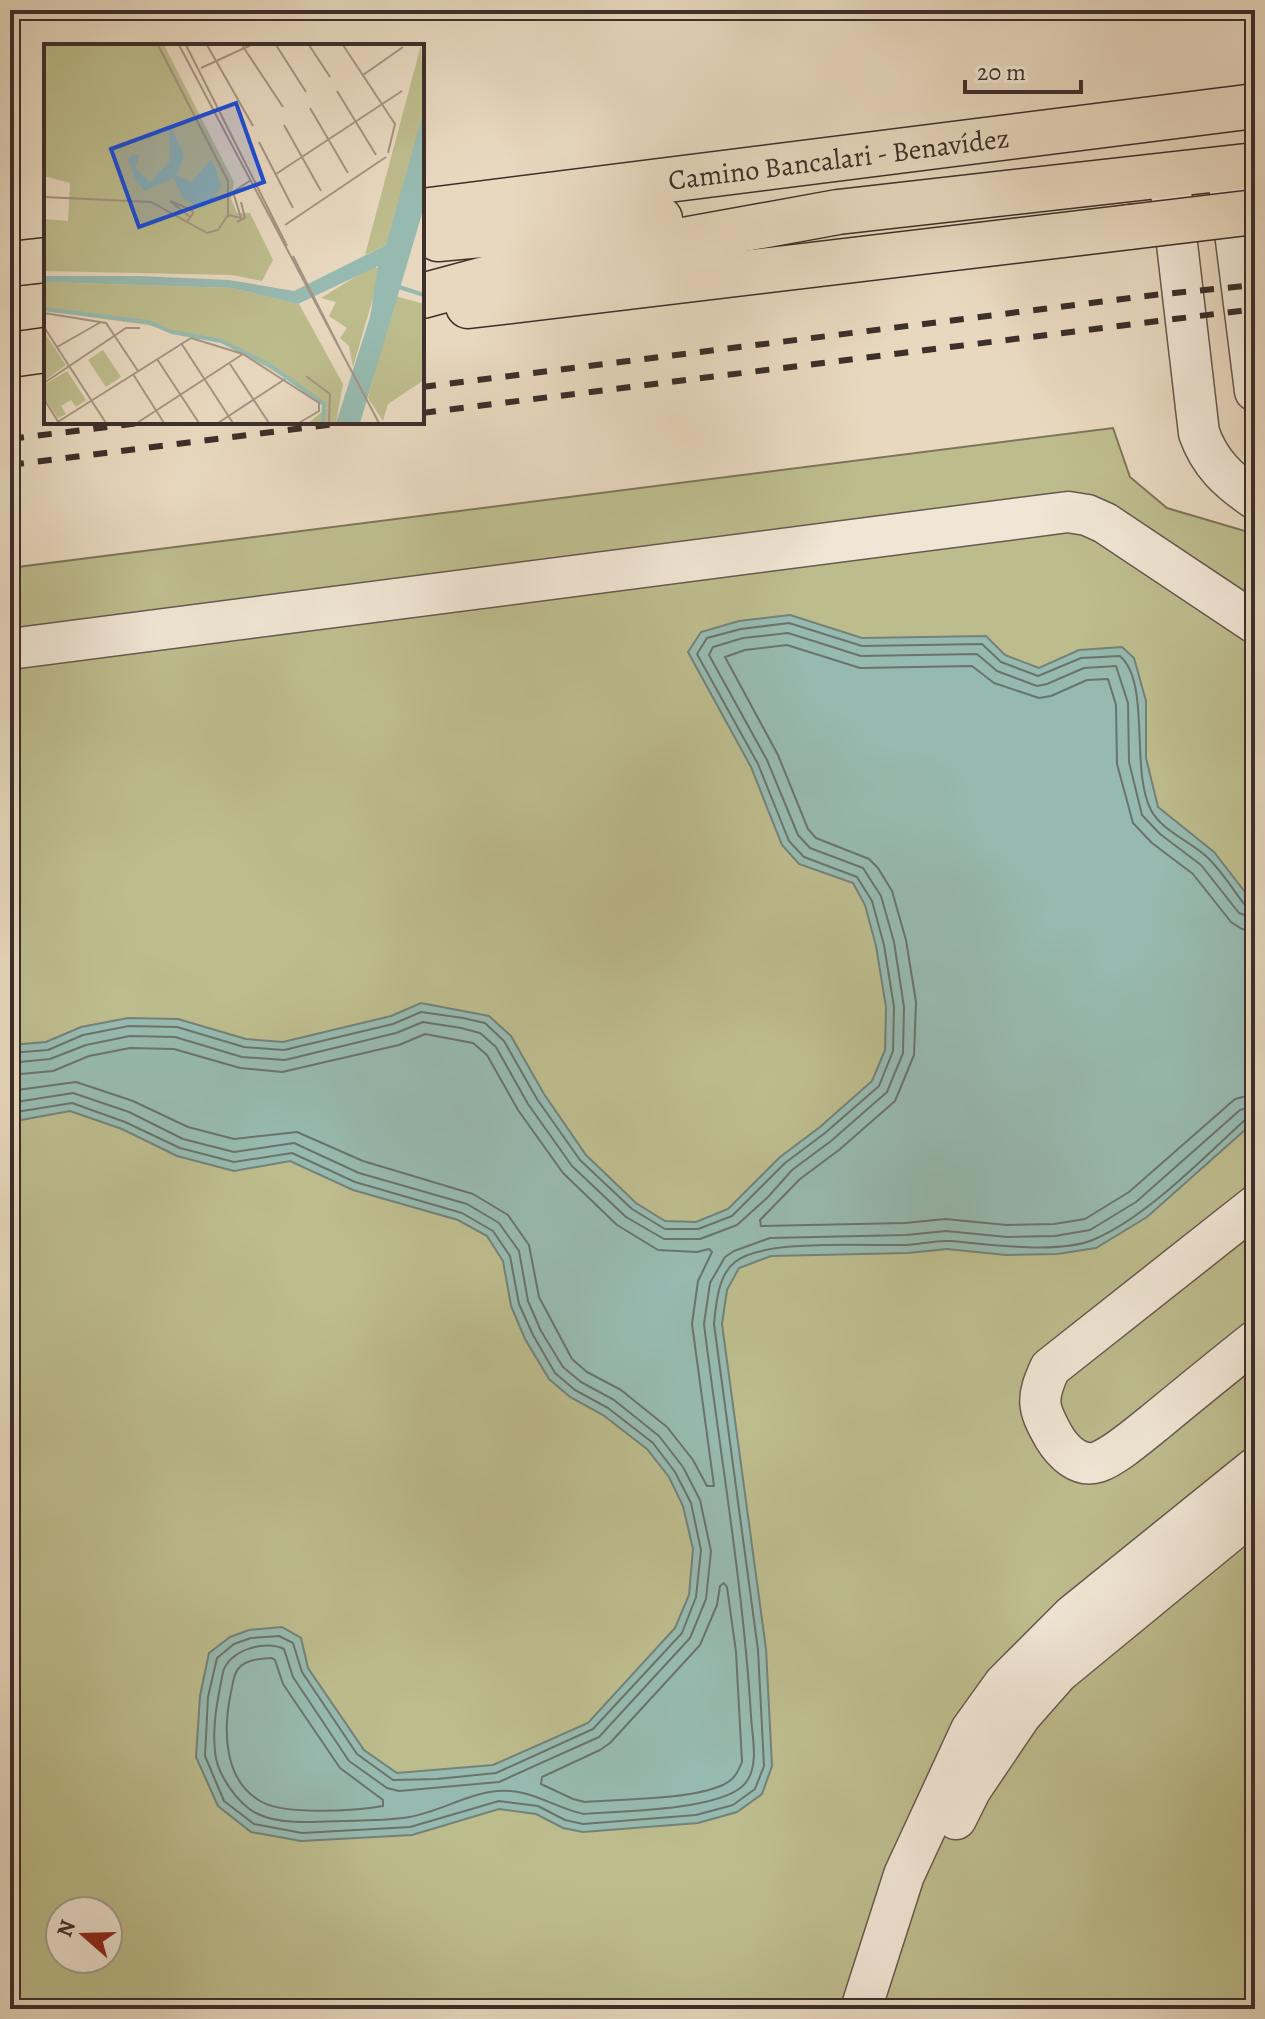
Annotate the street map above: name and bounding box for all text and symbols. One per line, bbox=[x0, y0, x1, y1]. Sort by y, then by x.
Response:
inset map bbox=[44, 44, 424, 424]
scale bar bbox=[965, 44, 1081, 94]
text: 20 m bbox=[977, 56, 1026, 88]
street label: Camino Bancalari - Benavídez bbox=[666, 119, 1012, 200]
north arrow bbox=[44, 1895, 124, 1975]
text: N bbox=[49, 1916, 83, 1941]

